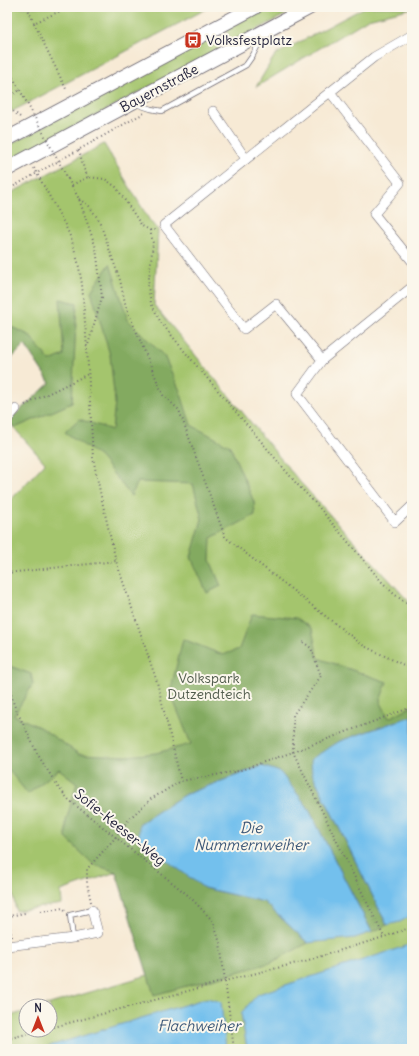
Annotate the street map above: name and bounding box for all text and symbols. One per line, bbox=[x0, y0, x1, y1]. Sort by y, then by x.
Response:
bus stop icon: Volksfestplatz bbox=[183, 30, 203, 50]
place label: Volksfestplatz bbox=[206, 31, 292, 49]
street label: Bayernstraße bbox=[117, 60, 201, 116]
park label: Volkspark Dutzendteich bbox=[167, 669, 251, 703]
street label: Sofie-Keeser-Weg bbox=[71, 785, 169, 869]
water label: Die Nummernweiher bbox=[194, 818, 310, 854]
north arrow bbox=[18, 998, 58, 1038]
text: N bbox=[34, 1001, 42, 1015]
water label: Flachweiher bbox=[158, 1016, 242, 1035]

